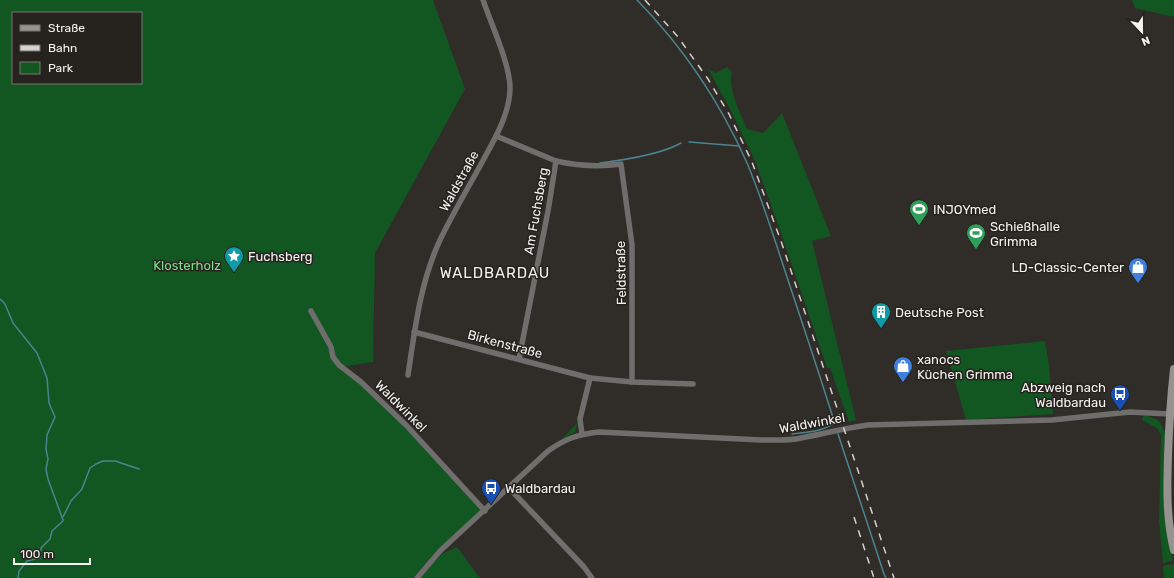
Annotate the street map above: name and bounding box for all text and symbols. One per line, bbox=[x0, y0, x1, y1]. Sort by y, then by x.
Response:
legend bbox=[12, 12, 142, 84]
north arrow bbox=[1122, 12, 1162, 52]
text: Straße bbox=[48, 21, 85, 35]
text: N bbox=[1139, 33, 1152, 48]
text: Bahn bbox=[48, 41, 77, 55]
text: Park bbox=[48, 61, 74, 75]
street label: Waldstraße bbox=[436, 148, 482, 214]
street label: Am Fuchsberg bbox=[521, 166, 552, 256]
sports icon: INJOYmed bbox=[908, 198, 930, 226]
place label: INJOYmed bbox=[933, 202, 996, 217]
place label: Schießhalle Grimma bbox=[990, 219, 1060, 249]
sports icon: Schießhalle Grimma bbox=[965, 222, 987, 250]
street label: Feldstraße bbox=[613, 241, 629, 305]
place icon: Fuchsberg bbox=[223, 245, 245, 273]
place label: Fuchsberg bbox=[248, 249, 313, 265]
shop icon: LD-Classic-Center bbox=[1127, 256, 1149, 284]
park label: Klosterholz bbox=[153, 258, 221, 273]
place label: LD-Classic-Center bbox=[1012, 260, 1124, 275]
district label: WALDBARDAU bbox=[440, 264, 550, 282]
building icon: Deutsche Post bbox=[870, 301, 892, 329]
place label: Deutsche Post bbox=[895, 305, 984, 320]
street label: Birkenstraße bbox=[466, 327, 544, 361]
place label: xanocs Küchen Grimma bbox=[917, 352, 1013, 382]
shop icon: xanocs Küchen Grimma bbox=[892, 355, 914, 383]
street label: Waldwinkel bbox=[372, 377, 430, 435]
place label: Abzweig nach Waldbardau bbox=[1021, 380, 1106, 410]
bus stop icon: Abzweig nach Waldbardau bbox=[1109, 383, 1131, 411]
street label: Waldwinkel bbox=[778, 410, 846, 436]
bus stop icon: Waldbardau bbox=[480, 477, 502, 505]
place label: Waldbardau bbox=[505, 481, 576, 496]
scale bar bbox=[14, 540, 90, 566]
text: 100 m bbox=[20, 547, 54, 561]

